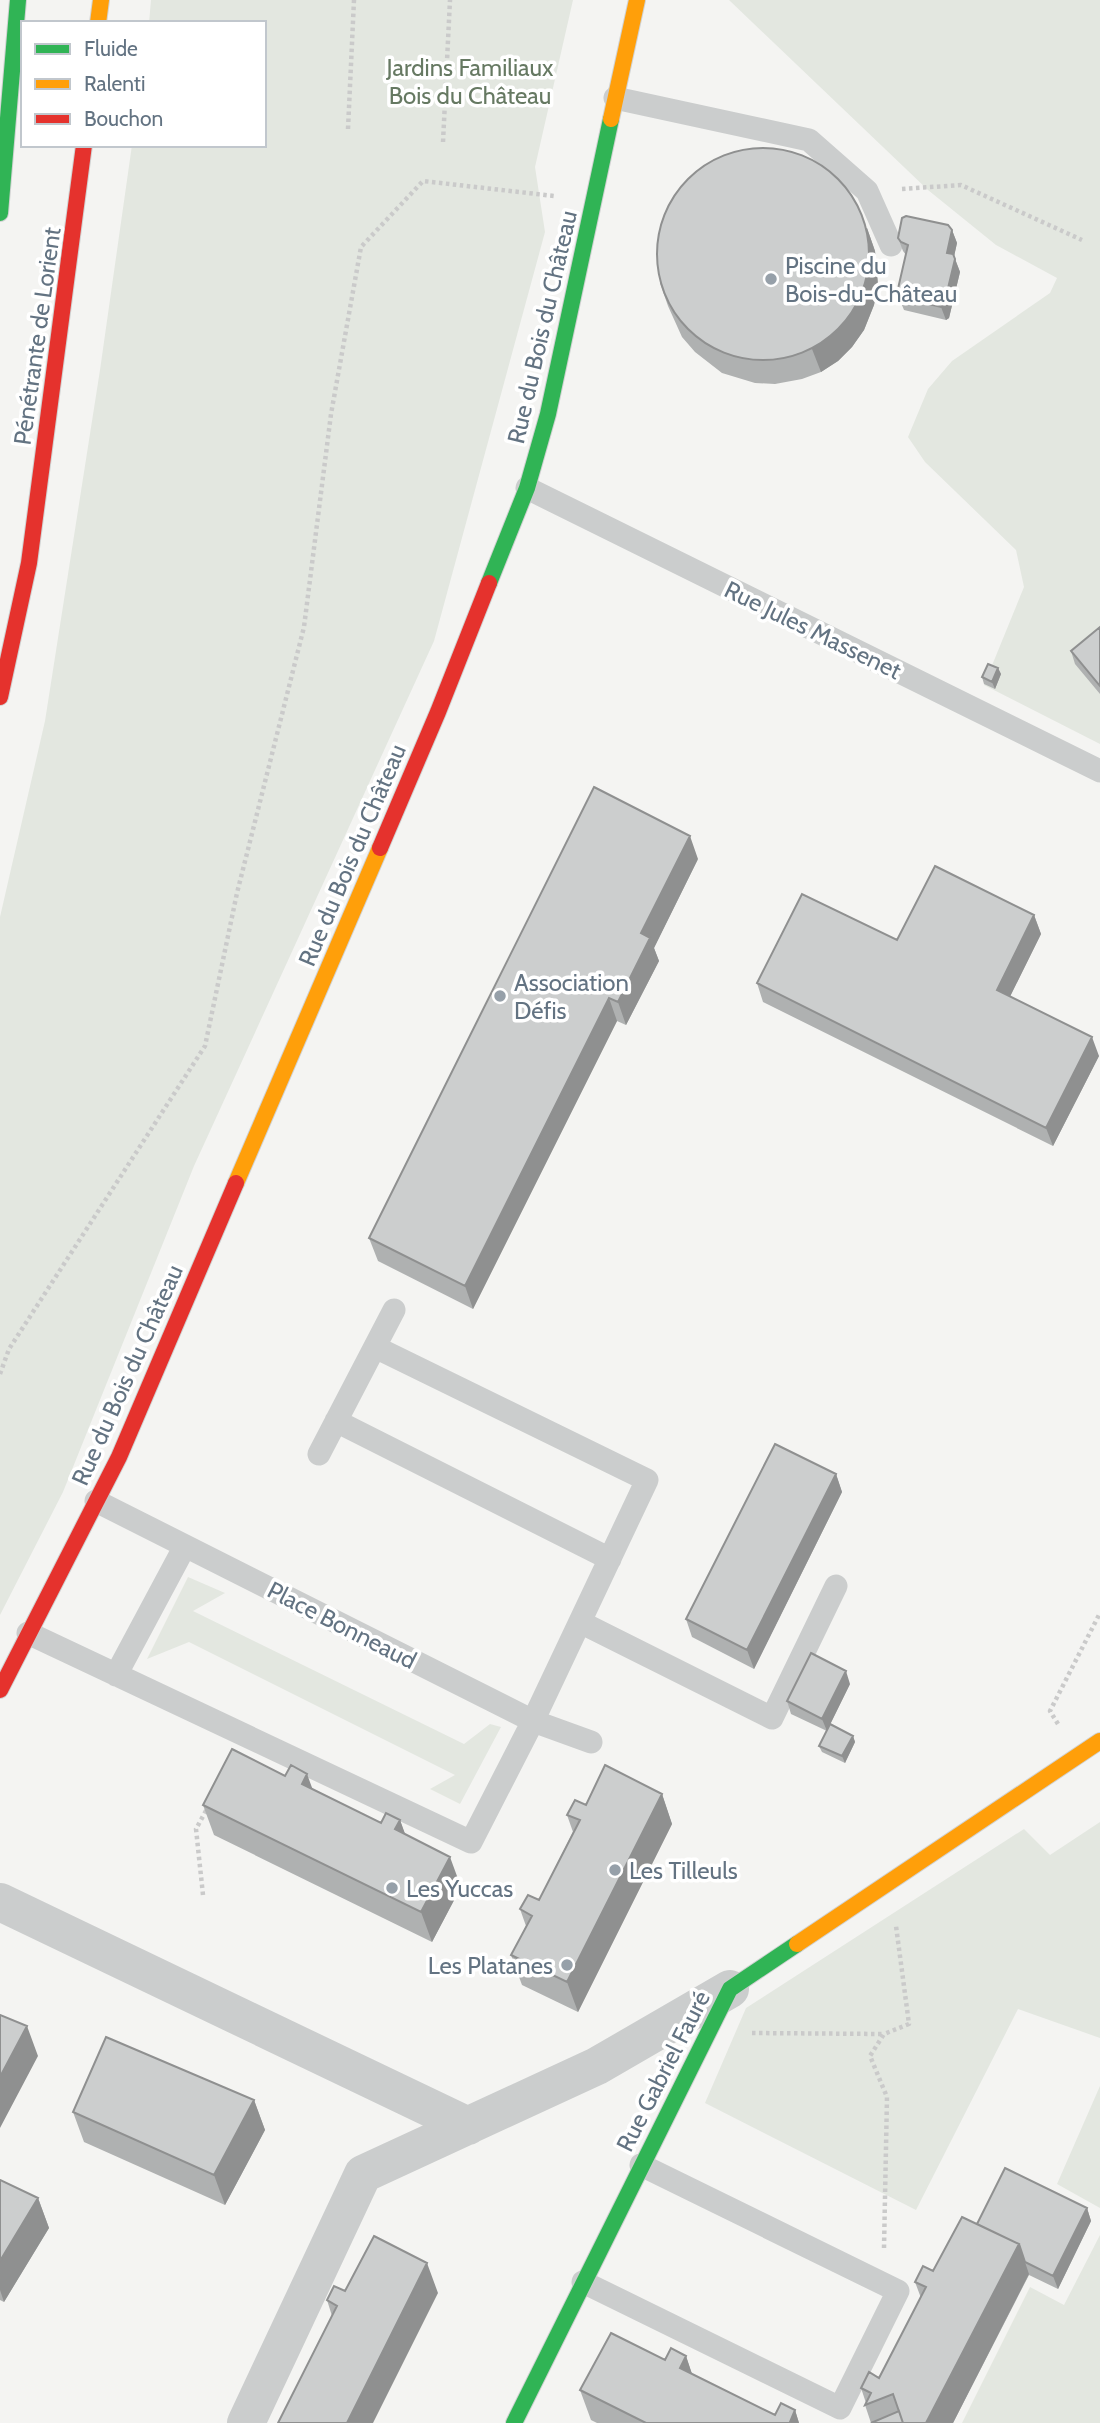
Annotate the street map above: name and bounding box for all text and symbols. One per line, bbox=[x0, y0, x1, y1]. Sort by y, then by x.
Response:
legend bbox=[21, 21, 266, 147]
text: Fluide bbox=[84, 36, 138, 61]
park label: Jardins Familiaux Bois du Château bbox=[386, 53, 554, 110]
text: Ralenti bbox=[84, 71, 145, 96]
text: Bouchon bbox=[84, 106, 163, 131]
street label: Rue du Bois du Château bbox=[501, 208, 583, 446]
street label: Pénétrante de Lorient bbox=[7, 225, 67, 447]
place label: Piscine du Bois-du-Château bbox=[785, 251, 957, 308]
marker: Piscine du Bois-du-Château bbox=[763, 271, 779, 287]
street label: Rue Jules Massenet bbox=[720, 575, 906, 685]
street label: Rue du Bois du Château bbox=[292, 740, 412, 970]
place label: Association Défis bbox=[514, 968, 629, 1025]
marker: Association Défis bbox=[492, 988, 508, 1004]
street label: Rue du Bois du Château bbox=[65, 1260, 189, 1490]
street label: Place Bonneaud bbox=[263, 1575, 421, 1675]
place label: Les Tilleuls bbox=[629, 1856, 738, 1885]
marker: Les Tilleuls bbox=[607, 1862, 623, 1878]
place label: Les Yuccas bbox=[406, 1874, 513, 1903]
marker: Les Yuccas bbox=[384, 1880, 400, 1896]
place label: Les Platanes bbox=[428, 1951, 553, 1980]
marker: Les Platanes bbox=[559, 1957, 575, 1973]
street label: Rue Gabriel Fauré bbox=[610, 1986, 716, 2156]

